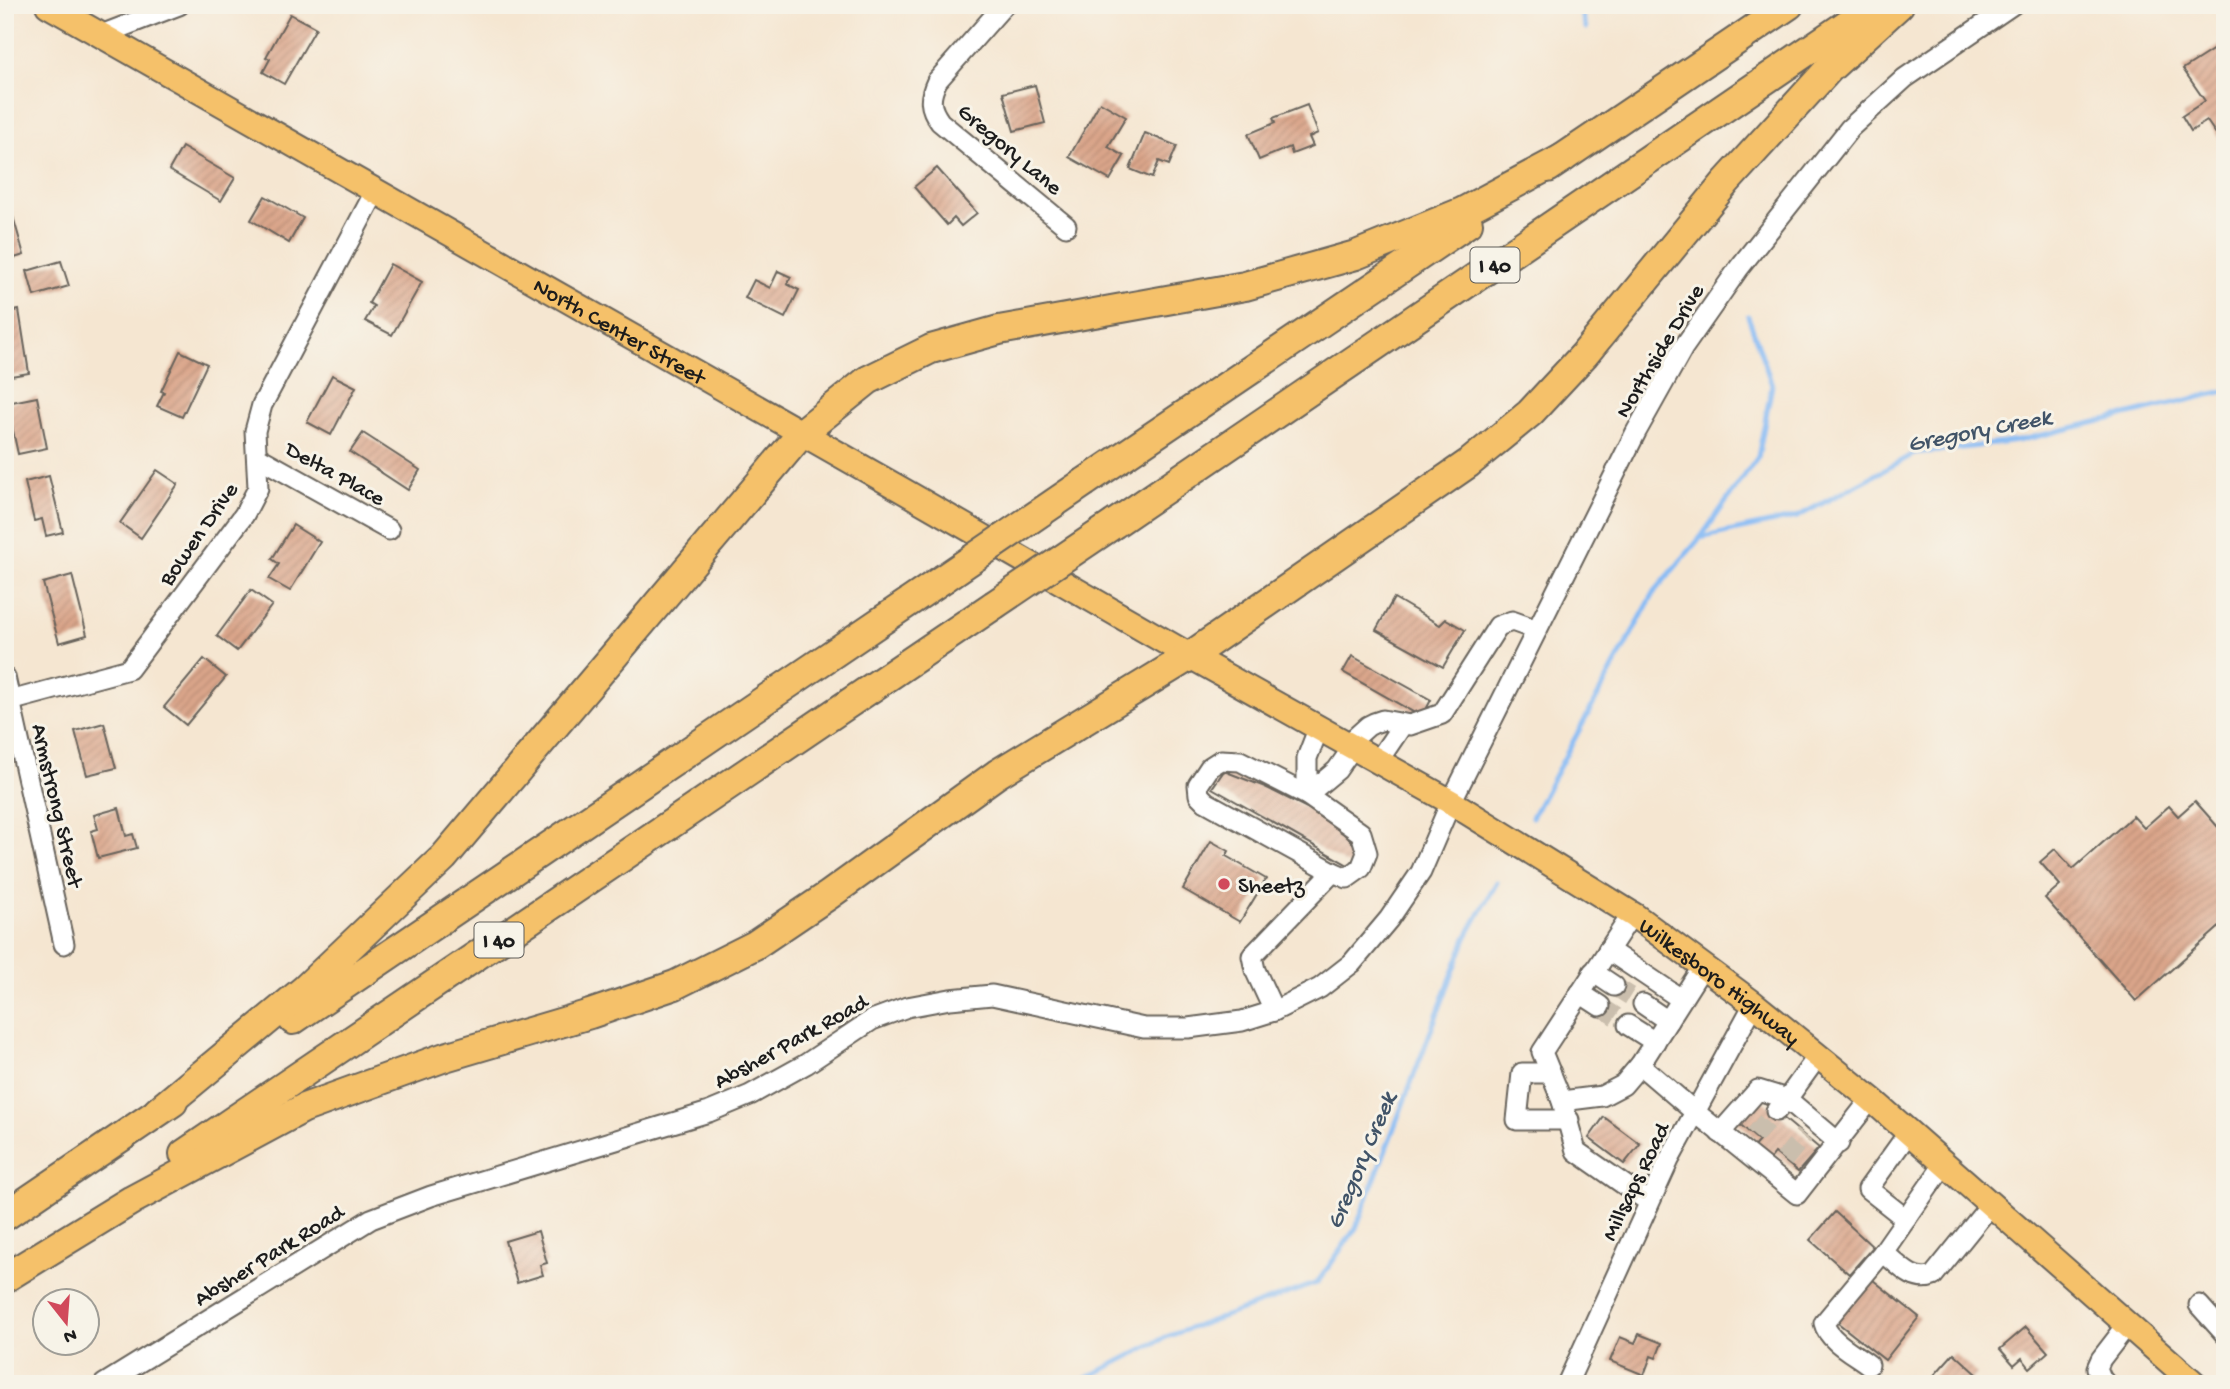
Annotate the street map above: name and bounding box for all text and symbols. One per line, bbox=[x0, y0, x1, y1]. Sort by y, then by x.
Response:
street label: Gregory Lane bbox=[951, 99, 1067, 203]
road number: I 40 bbox=[1470, 247, 1520, 282]
street label: North Center Street bbox=[527, 273, 711, 393]
street label: Northside Drive bbox=[1610, 279, 1712, 424]
water label: Gregory Creek bbox=[1906, 404, 2056, 461]
street label: Delta Place bbox=[278, 436, 390, 514]
street label: Bowen Drive bbox=[154, 477, 246, 593]
street label: Armstrong Street bbox=[24, 722, 88, 892]
place label: Sheetz bbox=[1238, 874, 1305, 901]
marker: Sheetz bbox=[1216, 876, 1232, 892]
street label: Wilkesboro Highway bbox=[1632, 913, 1804, 1053]
road number: I 40 bbox=[475, 922, 524, 958]
street label: Absher Park Road bbox=[710, 989, 875, 1096]
water label: Gregory Creek bbox=[1322, 1087, 1406, 1234]
street label: Millsaps Road bbox=[1597, 1118, 1678, 1246]
street label: Absher Park Road bbox=[190, 1199, 351, 1314]
north arrow bbox=[32, 1288, 102, 1358]
text: N bbox=[61, 1322, 79, 1348]

